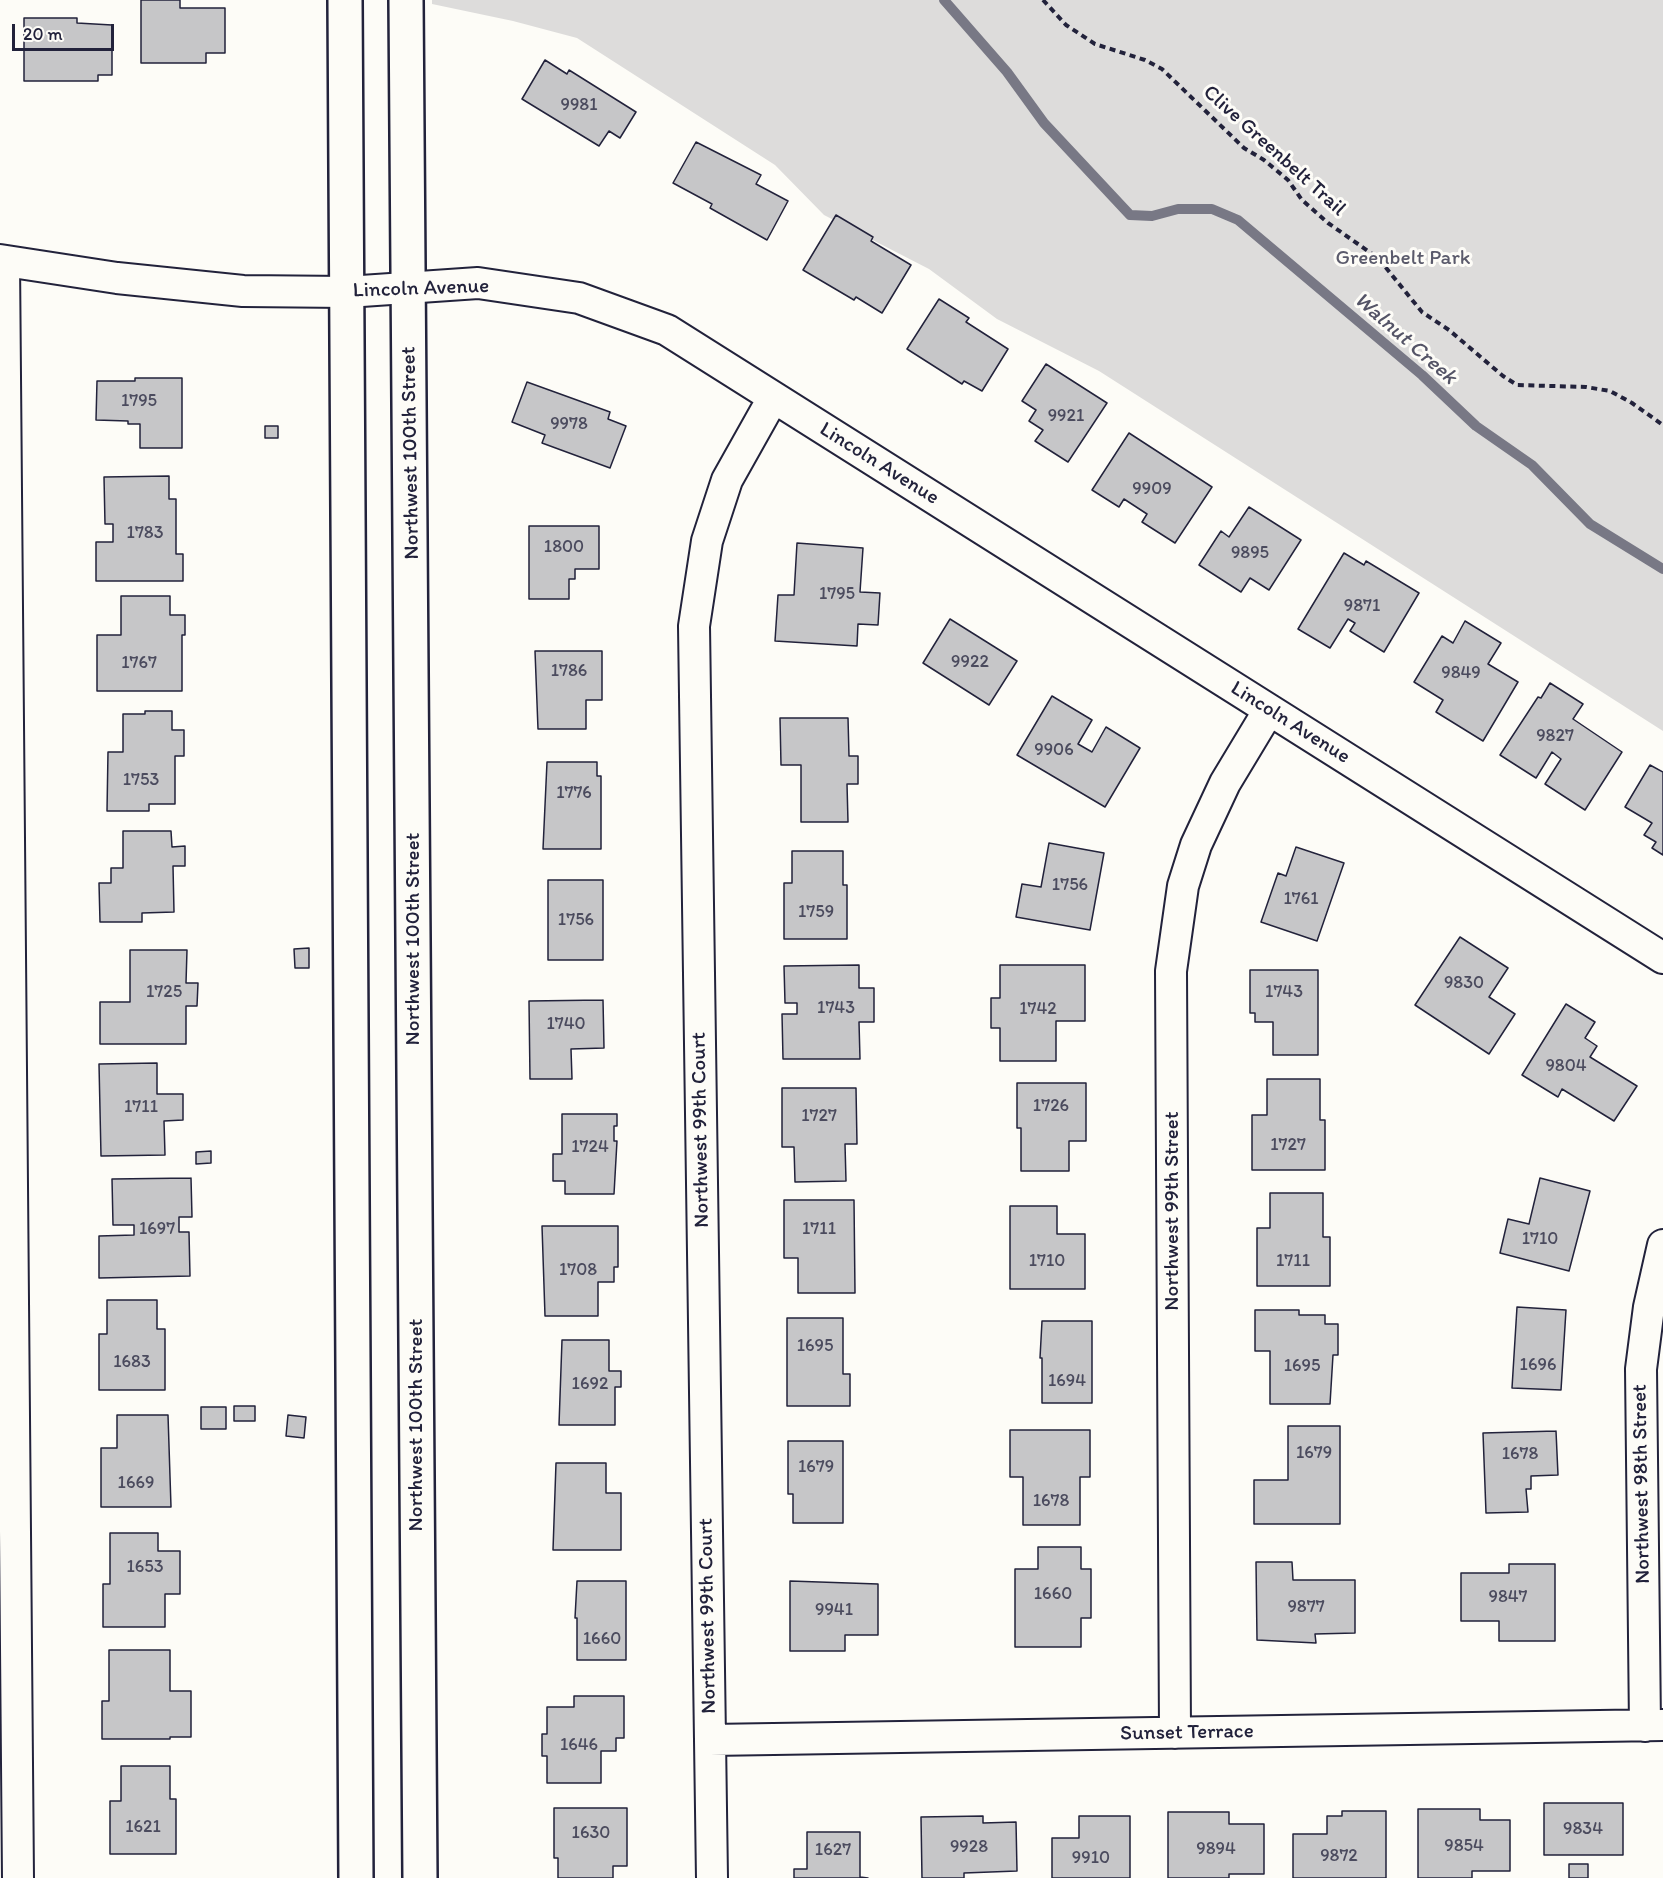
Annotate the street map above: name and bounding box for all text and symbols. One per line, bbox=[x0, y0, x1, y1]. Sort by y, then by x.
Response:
scale bar bbox=[15, 12, 117, 50]
text: 20 m bbox=[23, 23, 63, 45]
street label: Clive Greenbelt Trail bbox=[1197, 80, 1351, 222]
house number: 9981 bbox=[560, 94, 598, 116]
park label: Greenbelt Park bbox=[1336, 246, 1470, 272]
street label: Lincoln Avenue bbox=[352, 274, 490, 304]
water label: Walnut Creek bbox=[1348, 287, 1462, 391]
street label: Northwest 100th Street bbox=[397, 346, 425, 560]
house number: 1795 bbox=[121, 390, 157, 412]
house number: 9921 bbox=[1048, 405, 1084, 427]
house number: 9978 bbox=[550, 413, 588, 435]
street label: Lincoln Avenue bbox=[815, 417, 943, 511]
house number: 9909 bbox=[1132, 478, 1172, 500]
house number: 1783 bbox=[127, 522, 163, 544]
house number: 1800 bbox=[544, 536, 584, 558]
house number: 9895 bbox=[1231, 542, 1269, 564]
house number: 1795 bbox=[819, 583, 855, 605]
house number: 9871 bbox=[1344, 595, 1380, 617]
house number: 9922 bbox=[951, 651, 989, 673]
house number: 1767 bbox=[121, 652, 157, 674]
house number: 1786 bbox=[551, 660, 587, 682]
house number: 9849 bbox=[1441, 662, 1481, 684]
street label: Lincoln Avenue bbox=[1226, 676, 1354, 770]
house number: 9827 bbox=[1536, 725, 1574, 747]
house number: 9906 bbox=[1034, 739, 1074, 761]
house number: 1753 bbox=[123, 769, 159, 791]
house number: 1776 bbox=[556, 782, 592, 804]
street label: Northwest 100th Street bbox=[401, 832, 427, 1046]
house number: 1756 bbox=[1052, 874, 1088, 896]
house number: 1761 bbox=[1283, 888, 1319, 910]
house number: 1759 bbox=[798, 901, 834, 923]
house number: 1756 bbox=[558, 909, 594, 931]
house number: 9830 bbox=[1444, 972, 1484, 994]
house number: 1725 bbox=[146, 981, 182, 1003]
house number: 1743 bbox=[1265, 981, 1303, 1003]
house number: 1743 bbox=[817, 997, 855, 1019]
house number: 1742 bbox=[1019, 998, 1057, 1020]
house number: 1740 bbox=[546, 1013, 586, 1035]
street label: Northwest 99th Court bbox=[687, 1032, 715, 1228]
house number: 9804 bbox=[1545, 1055, 1587, 1077]
house number: 1726 bbox=[1033, 1095, 1069, 1117]
house number: 1711 bbox=[124, 1096, 158, 1118]
house number: 1727 bbox=[801, 1105, 837, 1127]
street label: Northwest 99th Street bbox=[1160, 1111, 1186, 1311]
house number: 1727 bbox=[1270, 1134, 1306, 1156]
house number: 1724 bbox=[571, 1136, 609, 1158]
house number: 1697 bbox=[139, 1218, 175, 1240]
house number: 1711 bbox=[802, 1218, 836, 1240]
house number: 1710 bbox=[1522, 1228, 1558, 1250]
house number: 1710 bbox=[1029, 1250, 1065, 1272]
house number: 1711 bbox=[1276, 1250, 1310, 1272]
house number: 1708 bbox=[559, 1259, 597, 1281]
street label: Northwest 100th Street bbox=[404, 1318, 430, 1532]
house number: 1695 bbox=[797, 1335, 833, 1357]
house number: 1683 bbox=[113, 1351, 151, 1373]
house number: 1696 bbox=[1520, 1354, 1556, 1376]
house number: 1695 bbox=[1284, 1355, 1320, 1377]
house number: 1694 bbox=[1048, 1370, 1086, 1392]
house number: 1692 bbox=[572, 1373, 608, 1395]
street label: Northwest 98th Street bbox=[1628, 1384, 1656, 1584]
house number: 1679 bbox=[1296, 1442, 1332, 1464]
house number: 1678 bbox=[1502, 1443, 1538, 1465]
house number: 1679 bbox=[798, 1456, 834, 1478]
house number: 1669 bbox=[118, 1472, 154, 1494]
house number: 1678 bbox=[1033, 1490, 1069, 1512]
street label: Northwest 99th Court bbox=[694, 1518, 722, 1714]
house number: 1653 bbox=[126, 1556, 164, 1578]
house number: 1660 bbox=[1034, 1583, 1072, 1605]
house number: 9847 bbox=[1488, 1586, 1528, 1608]
house number: 9877 bbox=[1287, 1596, 1325, 1618]
house number: 9941 bbox=[815, 1599, 853, 1621]
house number: 1660 bbox=[583, 1628, 621, 1650]
street label: Sunset Terrace bbox=[1120, 1719, 1254, 1747]
house number: 1646 bbox=[560, 1734, 598, 1756]
house number: 1621 bbox=[125, 1816, 161, 1838]
house number: 9834 bbox=[1563, 1818, 1603, 1840]
house number: 1630 bbox=[572, 1822, 610, 1844]
house number: 9854 bbox=[1444, 1835, 1484, 1857]
house number: 9928 bbox=[950, 1836, 988, 1858]
house number: 9894 bbox=[1196, 1838, 1236, 1860]
house number: 1627 bbox=[815, 1839, 851, 1861]
house number: 9872 bbox=[1320, 1845, 1358, 1867]
house number: 9910 bbox=[1072, 1847, 1110, 1869]

